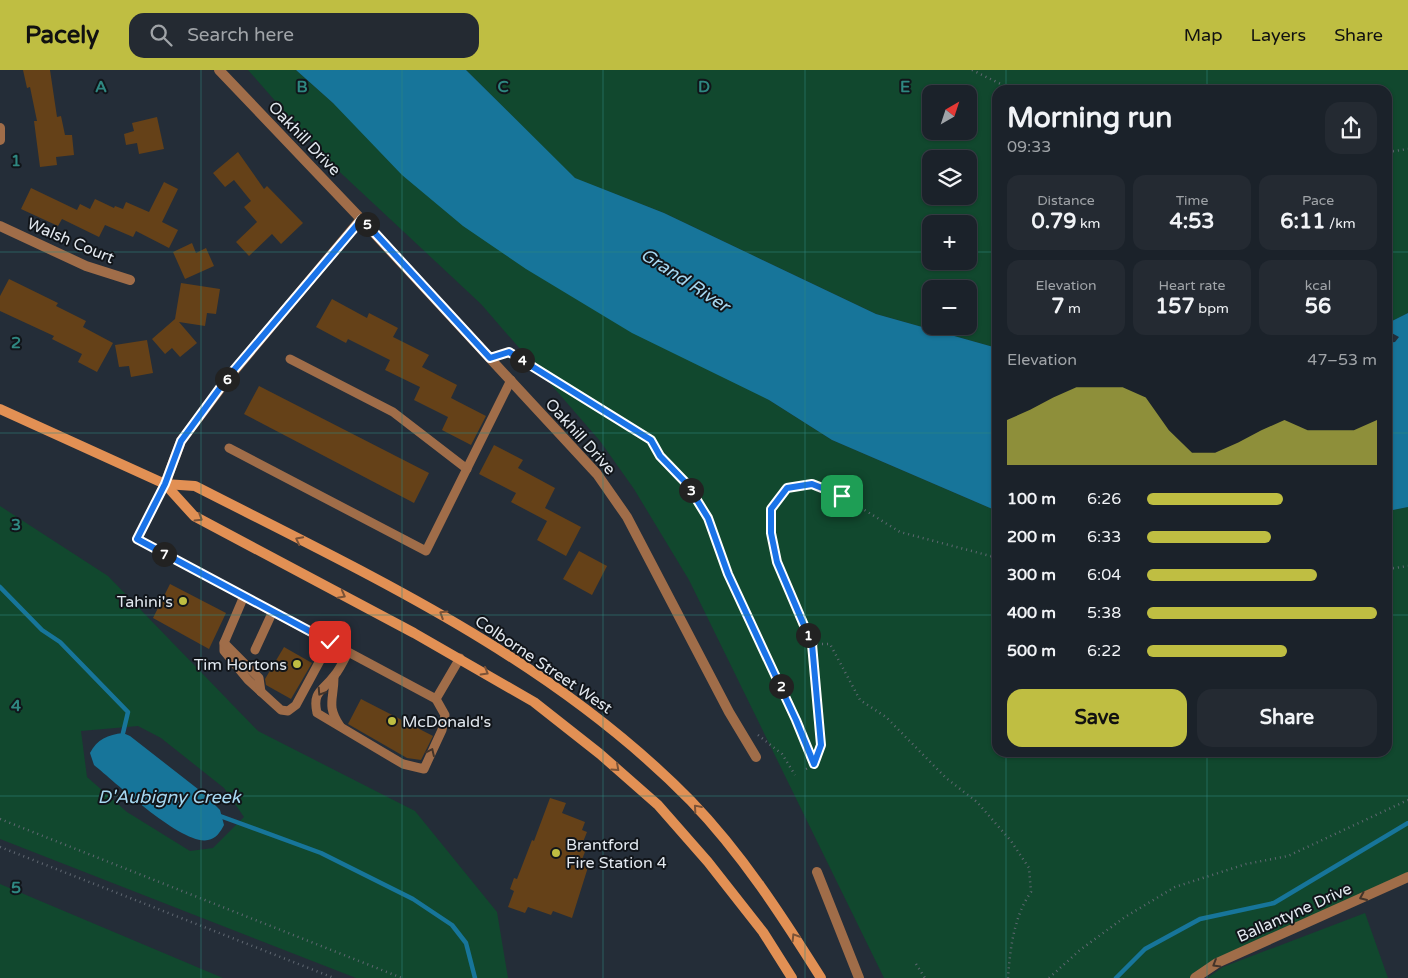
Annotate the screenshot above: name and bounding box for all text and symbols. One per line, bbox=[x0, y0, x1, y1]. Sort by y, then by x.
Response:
search box bbox=[129, 13, 479, 58]
text: Pacely bbox=[25, 21, 99, 50]
icon: search bbox=[147, 21, 175, 49]
text: Search here bbox=[187, 24, 294, 46]
text: Map bbox=[1184, 24, 1223, 46]
text: Layers bbox=[1251, 24, 1306, 46]
text: Share bbox=[1334, 24, 1383, 46]
text: A bbox=[95, 77, 107, 97]
text: B bbox=[296, 77, 308, 97]
text: C bbox=[497, 77, 509, 97]
text: D bbox=[698, 77, 710, 97]
text: E bbox=[900, 77, 910, 97]
north arrow bbox=[922, 85, 978, 140]
map controls bbox=[922, 85, 977, 335]
street label: Oakhill Drive bbox=[264, 97, 345, 180]
text: Morning run bbox=[1007, 101, 1172, 135]
button: share bbox=[1325, 102, 1377, 154]
text: 09:33 bbox=[1007, 137, 1051, 157]
button: layers bbox=[922, 150, 977, 205]
text: 1 bbox=[11, 151, 21, 171]
text: Distance bbox=[1037, 192, 1095, 209]
text: Time bbox=[1176, 192, 1208, 209]
text: Pace bbox=[1302, 192, 1334, 209]
text: 0.79 bbox=[1032, 209, 1076, 234]
text: 4:53 bbox=[1169, 209, 1215, 234]
text: 6:11 bbox=[1280, 209, 1325, 234]
pin: 5 bbox=[354, 212, 380, 236]
street label: Walsh Court bbox=[24, 214, 117, 268]
button: + bbox=[922, 215, 977, 270]
text: km bbox=[1076, 215, 1100, 232]
text: /km bbox=[1325, 215, 1356, 232]
text: 5 bbox=[363, 216, 372, 233]
water label: Grand River bbox=[636, 243, 735, 318]
text: Elevation bbox=[1035, 277, 1097, 294]
text: Heart rate bbox=[1159, 277, 1225, 294]
text: kcal bbox=[1305, 277, 1331, 294]
button: − bbox=[922, 280, 977, 335]
text: 7 bbox=[1051, 294, 1064, 319]
text: 157 bbox=[1155, 294, 1195, 319]
text: 56 bbox=[1305, 294, 1331, 319]
text: m bbox=[1064, 300, 1081, 317]
text: bpm bbox=[1195, 300, 1229, 317]
text: 2 bbox=[11, 333, 21, 353]
pin: 4 bbox=[510, 348, 534, 372]
text: Elevation bbox=[1007, 350, 1077, 370]
text: 47–53 m bbox=[1307, 350, 1377, 370]
text: 4 bbox=[518, 352, 527, 369]
pin: 6 bbox=[214, 366, 240, 392]
text: 6 bbox=[223, 371, 232, 388]
street label: Oakhill Drive bbox=[541, 394, 620, 479]
pin bbox=[821, 475, 863, 517]
pin: 3 bbox=[678, 478, 704, 502]
text: 3 bbox=[687, 482, 696, 499]
icon: arrive bbox=[828, 482, 856, 510]
text: 100 m bbox=[1007, 489, 1056, 509]
text: 6:26 bbox=[1087, 489, 1121, 509]
one-way arrow bbox=[194, 512, 203, 521]
text: 3 bbox=[11, 515, 21, 535]
text: 200 m bbox=[1007, 527, 1056, 547]
text: 6:33 bbox=[1087, 527, 1121, 547]
one-way arrow bbox=[295, 536, 304, 546]
pin: 7 bbox=[152, 542, 176, 566]
text: 7 bbox=[160, 546, 169, 563]
text: 300 m bbox=[1007, 565, 1056, 585]
text: 6:04 bbox=[1087, 565, 1121, 585]
one-way arrow bbox=[337, 589, 346, 599]
place label: Tahini's bbox=[117, 592, 173, 612]
marker: Tahini's bbox=[177, 595, 189, 607]
text: 400 m bbox=[1007, 603, 1056, 623]
text: 5:38 bbox=[1087, 603, 1121, 623]
one-way arrow bbox=[440, 611, 449, 621]
street label: Colborne Street West bbox=[471, 611, 616, 718]
pin bbox=[309, 621, 351, 663]
pin: 1 bbox=[796, 622, 820, 648]
text: 1 bbox=[804, 627, 813, 644]
icon: check bbox=[316, 628, 344, 656]
text: 500 m bbox=[1007, 641, 1056, 661]
text: 6:22 bbox=[1087, 641, 1121, 661]
place label: Tim Hortons bbox=[194, 655, 287, 675]
marker: Tim Hortons bbox=[291, 658, 303, 670]
one-way arrow bbox=[480, 666, 489, 676]
pin: 2 bbox=[768, 674, 794, 698]
text: 2 bbox=[777, 678, 786, 695]
one-way arrow bbox=[318, 686, 327, 695]
button: Save bbox=[1007, 689, 1187, 747]
button: Share bbox=[1197, 689, 1377, 747]
text: 4 bbox=[11, 696, 21, 716]
place label: McDonald's bbox=[402, 712, 491, 732]
marker: McDonald's bbox=[386, 715, 398, 727]
one-way arrow bbox=[425, 749, 435, 758]
one-way arrow bbox=[610, 763, 619, 772]
water label: D'Aubigny Creek bbox=[97, 786, 242, 808]
one-way arrow bbox=[694, 804, 703, 813]
place label: Brantford Fire Station 4 bbox=[566, 835, 667, 873]
marker: Brantford Fire Station 4 bbox=[550, 847, 562, 859]
text: 5 bbox=[11, 878, 21, 898]
street label: Ballantyne Drive bbox=[1234, 879, 1355, 947]
one-way arrow bbox=[1360, 891, 1369, 901]
one-way arrow bbox=[792, 933, 802, 942]
one-way arrow bbox=[1212, 958, 1221, 968]

